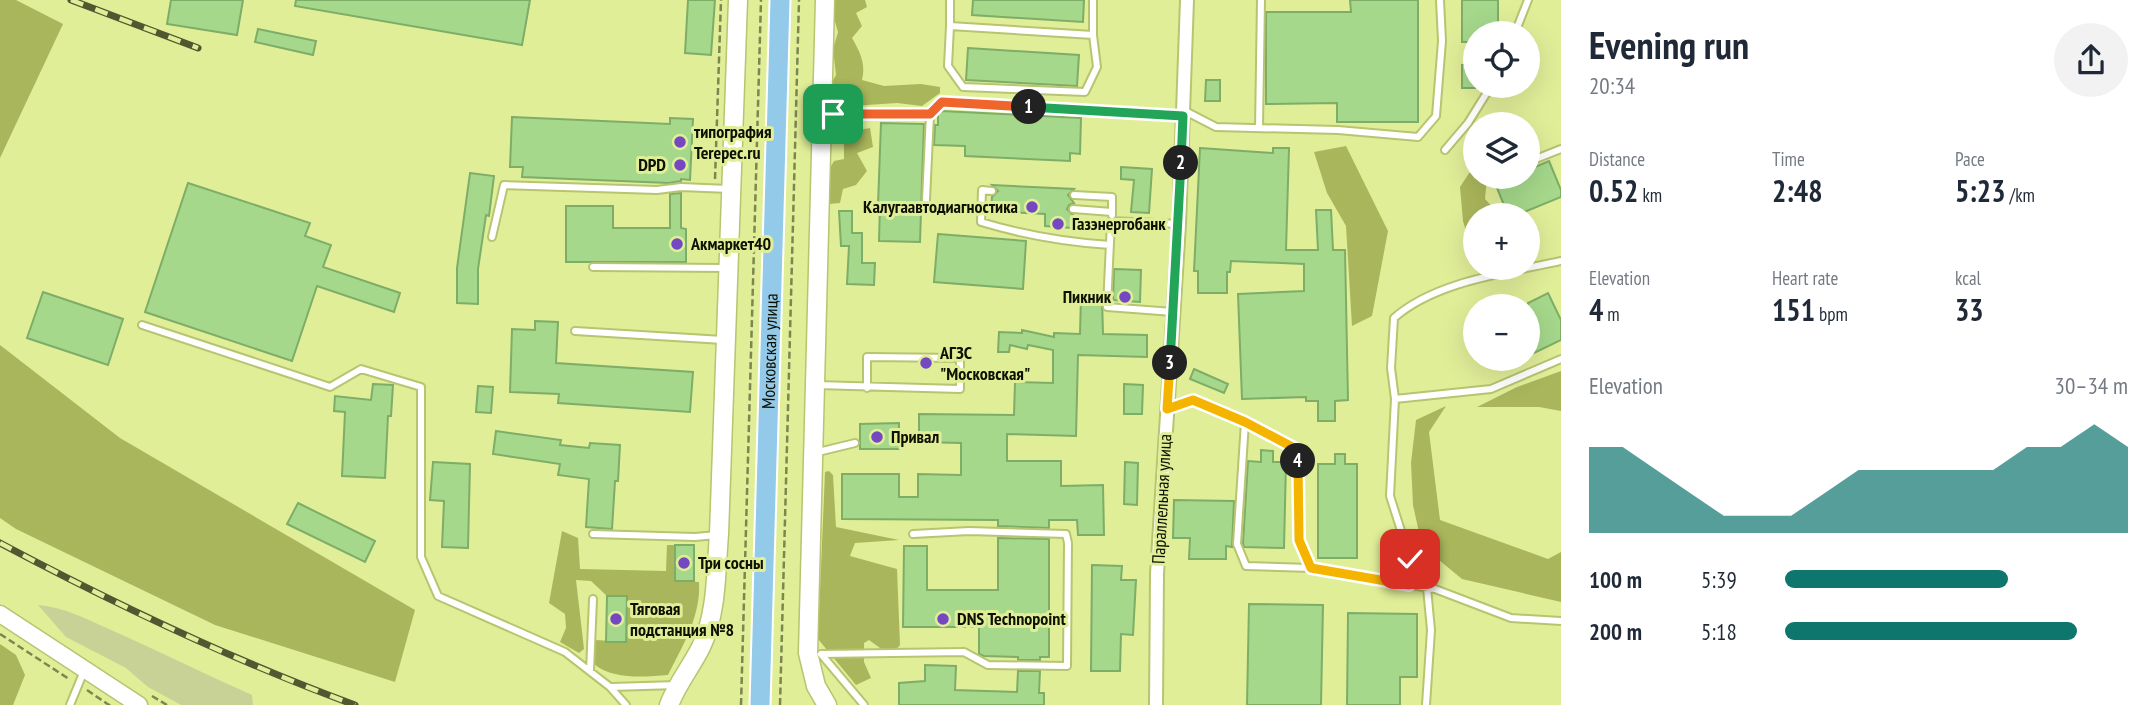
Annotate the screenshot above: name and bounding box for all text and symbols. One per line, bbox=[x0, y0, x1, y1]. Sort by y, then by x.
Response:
text: Evening run bbox=[1589, 20, 1749, 69]
map controls bbox=[1463, 21, 1540, 371]
button: locate bbox=[1463, 21, 1540, 98]
button: share bbox=[2054, 23, 2128, 97]
text: 20:34 bbox=[1589, 71, 1635, 100]
pin bbox=[803, 84, 863, 144]
pin: 1 bbox=[1012, 90, 1046, 124]
text: 1 bbox=[1024, 94, 1033, 118]
icon: arrive bbox=[814, 95, 852, 133]
button: layers bbox=[1463, 112, 1540, 189]
place label: типография Terepec.ru bbox=[694, 120, 772, 164]
marker: типография Terepec.ru bbox=[672, 134, 688, 150]
pin: 2 bbox=[1164, 146, 1198, 180]
text: Distance bbox=[1589, 147, 1645, 171]
text: Time bbox=[1772, 147, 1805, 171]
text: Pace bbox=[1955, 147, 1985, 171]
text: 2 bbox=[1176, 150, 1185, 174]
place label: DPD bbox=[638, 153, 666, 176]
marker: DPD bbox=[672, 157, 688, 173]
text: 0.52 bbox=[1589, 171, 1638, 210]
text: 2:48 bbox=[1772, 171, 1823, 210]
text: 5:23 bbox=[1955, 171, 2006, 210]
text: km bbox=[1638, 183, 1662, 207]
text: /km bbox=[2006, 183, 2035, 207]
place label: Калугаавтодиагностика bbox=[863, 195, 1018, 218]
marker: Калугаавтодиагностика bbox=[1024, 199, 1040, 215]
button: + bbox=[1463, 203, 1540, 280]
place label: Газэнергобанк bbox=[1072, 212, 1166, 235]
marker: Газэнергобанк bbox=[1050, 216, 1066, 232]
place label: Акмаркет40 bbox=[690, 232, 771, 255]
marker: Акмаркет40 bbox=[669, 236, 685, 252]
text: Elevation bbox=[1589, 266, 1650, 290]
text: Heart rate bbox=[1772, 266, 1838, 290]
text: kcal bbox=[1955, 266, 1981, 290]
place label: Пикник bbox=[1063, 285, 1112, 308]
marker: Пикник bbox=[1117, 289, 1133, 305]
text: 4 bbox=[1589, 290, 1603, 329]
text: 151 bbox=[1772, 290, 1815, 329]
text: 33 bbox=[1955, 290, 1984, 329]
street label: Московская улица bbox=[756, 293, 783, 409]
button: − bbox=[1463, 294, 1540, 371]
text: m bbox=[1603, 302, 1620, 326]
text: bpm bbox=[1815, 302, 1848, 326]
place label: АГЗС "Московская" bbox=[939, 341, 1030, 385]
pin: 3 bbox=[1152, 346, 1188, 380]
text: 3 bbox=[1165, 350, 1174, 374]
marker: АГЗС "Московская" bbox=[918, 355, 934, 371]
text: Elevation bbox=[1589, 371, 1663, 400]
text: 30–34 m bbox=[2055, 371, 2128, 400]
place label: Привал bbox=[891, 425, 940, 448]
marker: Привал bbox=[869, 429, 885, 445]
street label: Параллельная улица bbox=[1147, 433, 1176, 565]
pin: 4 bbox=[1280, 444, 1316, 478]
text: 4 bbox=[1293, 448, 1302, 472]
pin bbox=[1380, 529, 1440, 589]
icon: check bbox=[1391, 540, 1429, 578]
place label: Три сосны bbox=[698, 551, 764, 574]
marker: Три сосны bbox=[676, 555, 692, 571]
text: 100 m bbox=[1589, 565, 1642, 594]
text: 5:39 bbox=[1701, 565, 1737, 594]
place label: Тяговая подстанция №8 bbox=[630, 597, 734, 641]
place label: DNS Technopoint bbox=[957, 607, 1066, 630]
marker: Тяговая подстанция №8 bbox=[608, 611, 624, 627]
marker: DNS Technopoint bbox=[935, 611, 951, 627]
text: 200 m bbox=[1589, 617, 1642, 646]
text: 5:18 bbox=[1701, 617, 1737, 646]

